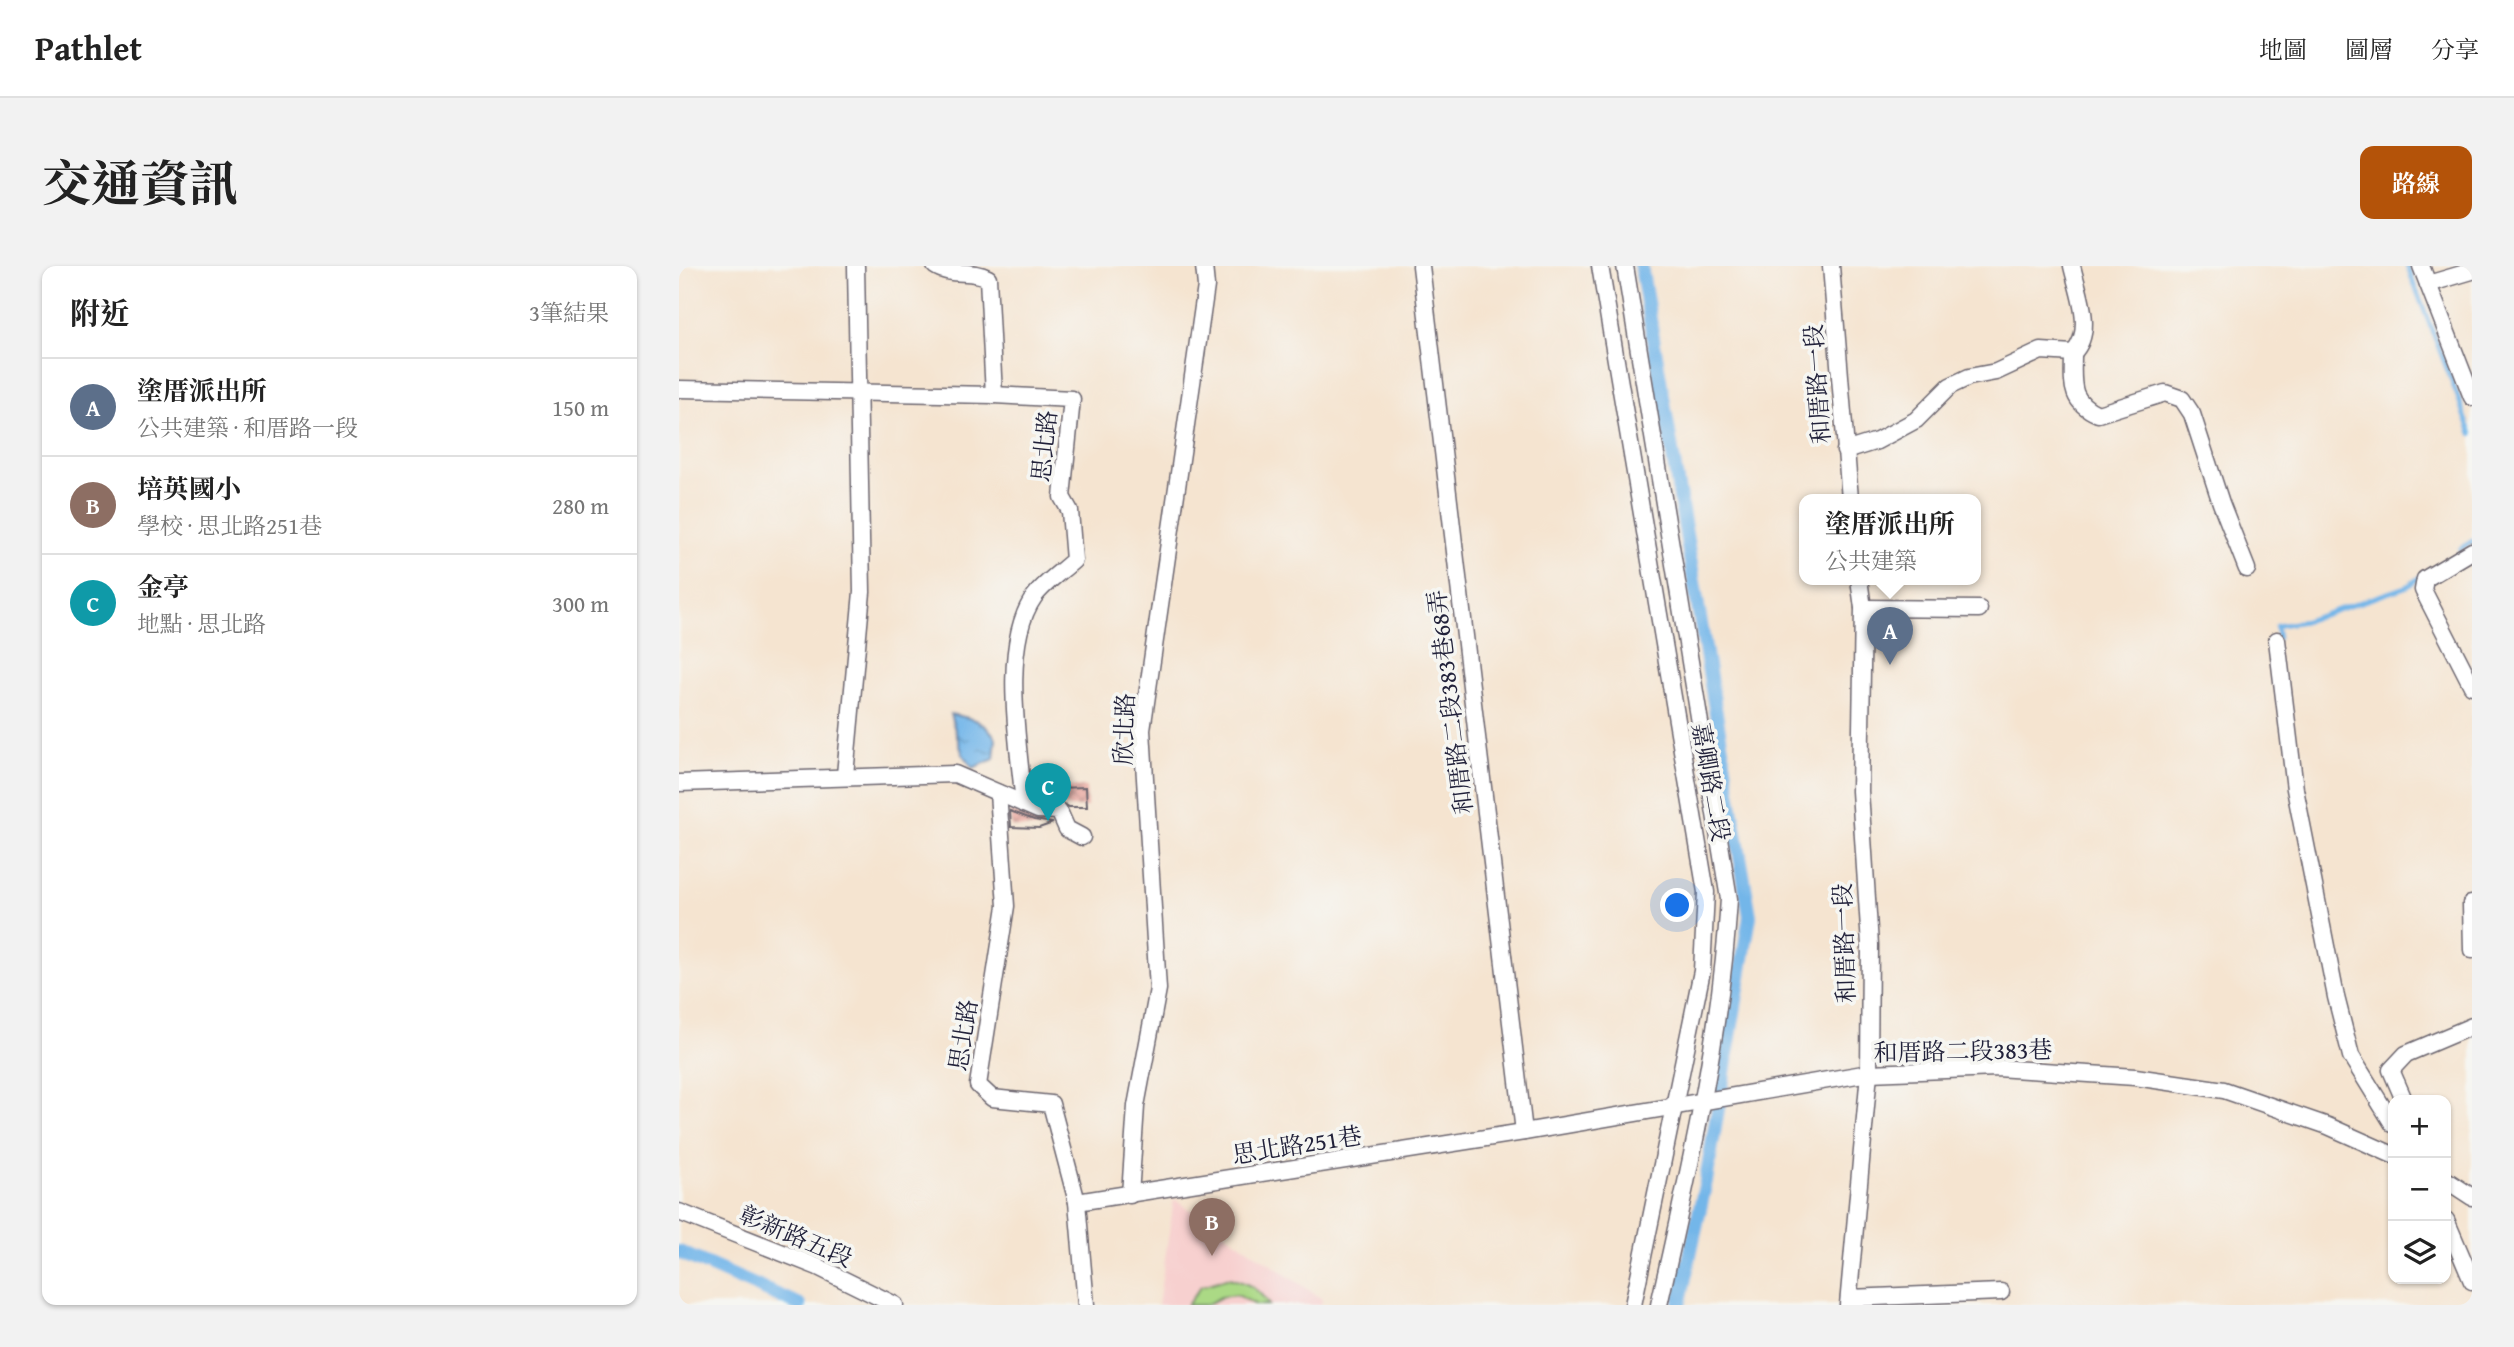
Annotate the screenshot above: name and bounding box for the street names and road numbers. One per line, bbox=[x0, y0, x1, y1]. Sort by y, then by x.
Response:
street label: 和厝路一段 bbox=[1795, 323, 1839, 445]
street label: 思北路 bbox=[1023, 408, 1065, 484]
street label: 和厝路二段383巷68弄 bbox=[1419, 588, 1481, 816]
street label: 欣北路 bbox=[1105, 692, 1143, 766]
street label: 嘉卿路二段 bbox=[1683, 720, 1739, 844]
street label: 和厝路一段 bbox=[1824, 882, 1864, 1004]
street label: 思北路 bbox=[940, 997, 986, 1073]
street label: 和厝路二段383巷 bbox=[1873, 1032, 2053, 1070]
street label: 思北路251巷 bbox=[1230, 1117, 1364, 1173]
street label: 彰新路五段 bbox=[734, 1196, 858, 1276]

